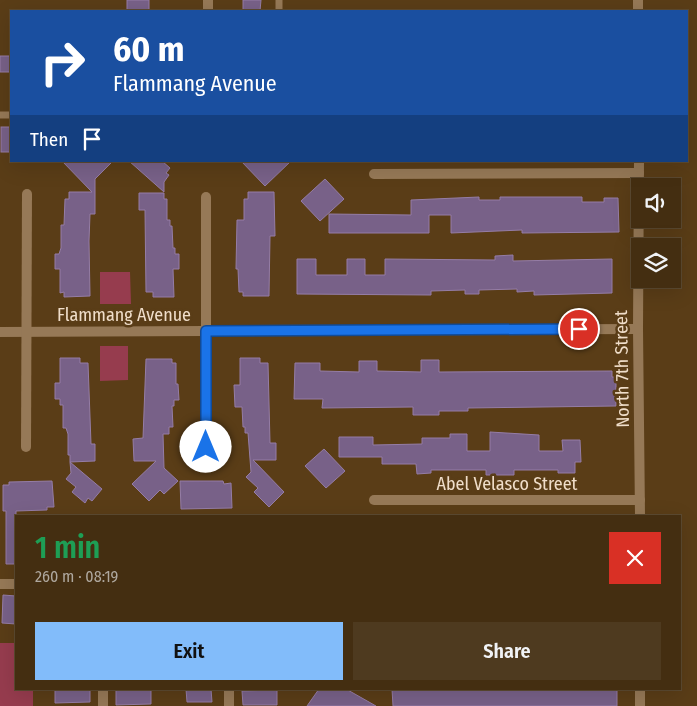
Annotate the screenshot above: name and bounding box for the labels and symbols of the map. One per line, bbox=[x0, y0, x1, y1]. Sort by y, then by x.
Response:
street label: Flammang Avenue bbox=[57, 304, 191, 326]
pin bbox=[558, 308, 600, 350]
street label: North 7th Street bbox=[610, 310, 634, 428]
position arrow bbox=[179, 420, 231, 472]
street label: Abel Velasco Street bbox=[437, 473, 578, 495]

